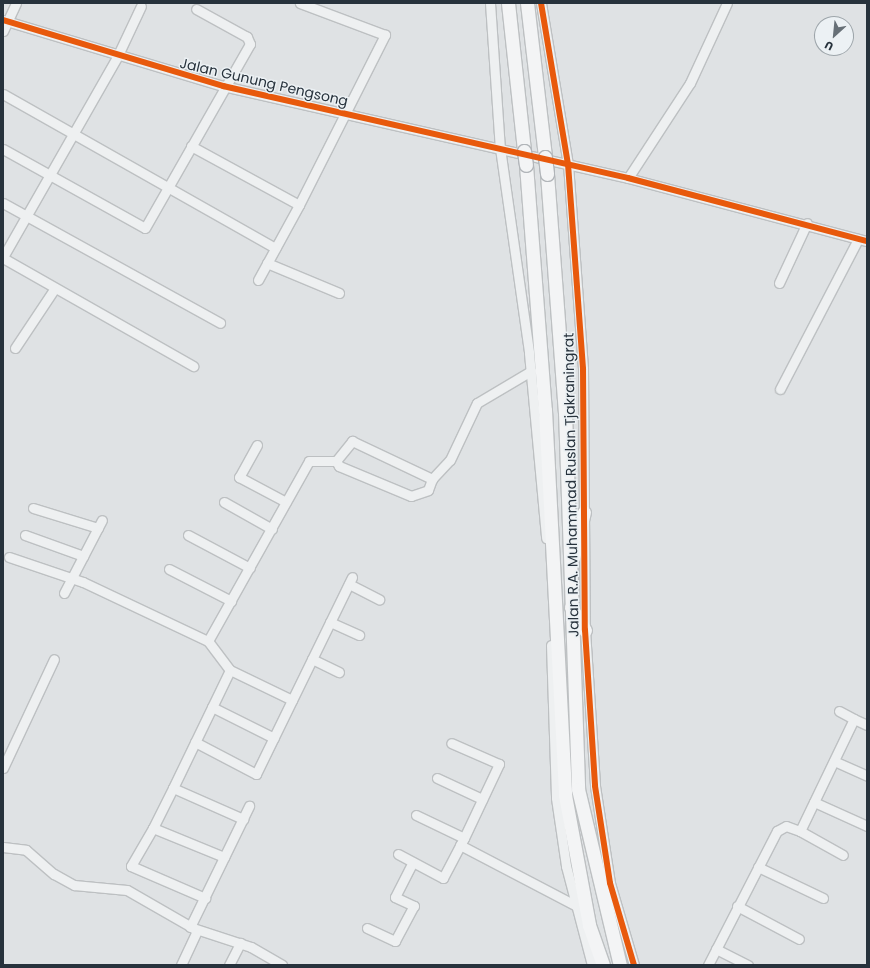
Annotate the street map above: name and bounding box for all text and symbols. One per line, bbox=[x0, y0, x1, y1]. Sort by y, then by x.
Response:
north arrow bbox=[814, 16, 854, 56]
text: U bbox=[822, 37, 836, 55]
street label: Jalan Gunung Pengsong bbox=[178, 54, 350, 110]
street label: Jalan R.A. Muhammad Ruslan Tjakraningrat bbox=[560, 333, 582, 637]

